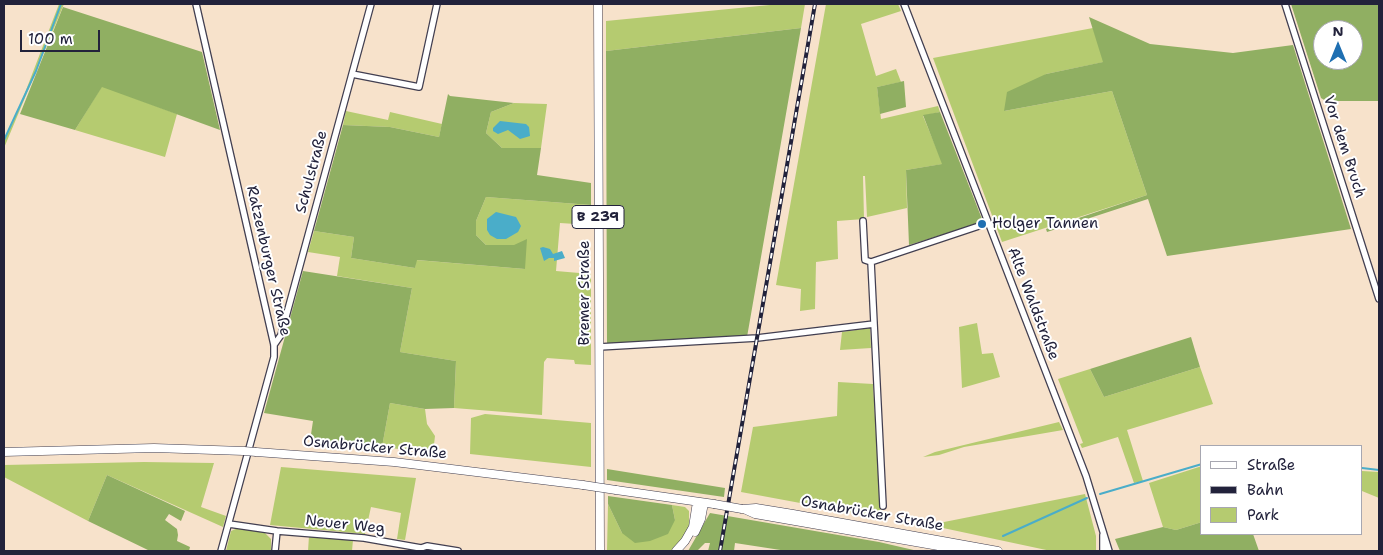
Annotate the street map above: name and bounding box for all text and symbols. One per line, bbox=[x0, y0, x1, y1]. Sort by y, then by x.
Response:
scale bar bbox=[22, 20, 102, 52]
north arrow bbox=[1313, 20, 1363, 70]
text: N bbox=[1332, 22, 1344, 40]
text: 100 m bbox=[28, 29, 73, 49]
street label: Vor dem Bruch bbox=[1319, 94, 1369, 200]
street label: Schulstraße bbox=[292, 129, 332, 215]
street label: Ratzenburger Straße bbox=[242, 184, 294, 338]
road number: B 239 bbox=[572, 206, 624, 228]
place label: Holger Tannen bbox=[992, 215, 1098, 233]
marker: Holger Tannen bbox=[976, 218, 988, 230]
street label: Bremer Straße bbox=[576, 241, 594, 345]
street label: Alte Waldstraße bbox=[1003, 245, 1063, 363]
street label: Osnabrücker Straße bbox=[302, 433, 448, 463]
legend bbox=[1200, 445, 1363, 535]
text: Straße bbox=[1247, 455, 1295, 475]
text: Bahn bbox=[1247, 480, 1283, 500]
street label: Osnabrücker Straße bbox=[799, 493, 945, 535]
text: Park bbox=[1247, 505, 1279, 525]
street label: Neuer Weg bbox=[304, 512, 386, 538]

